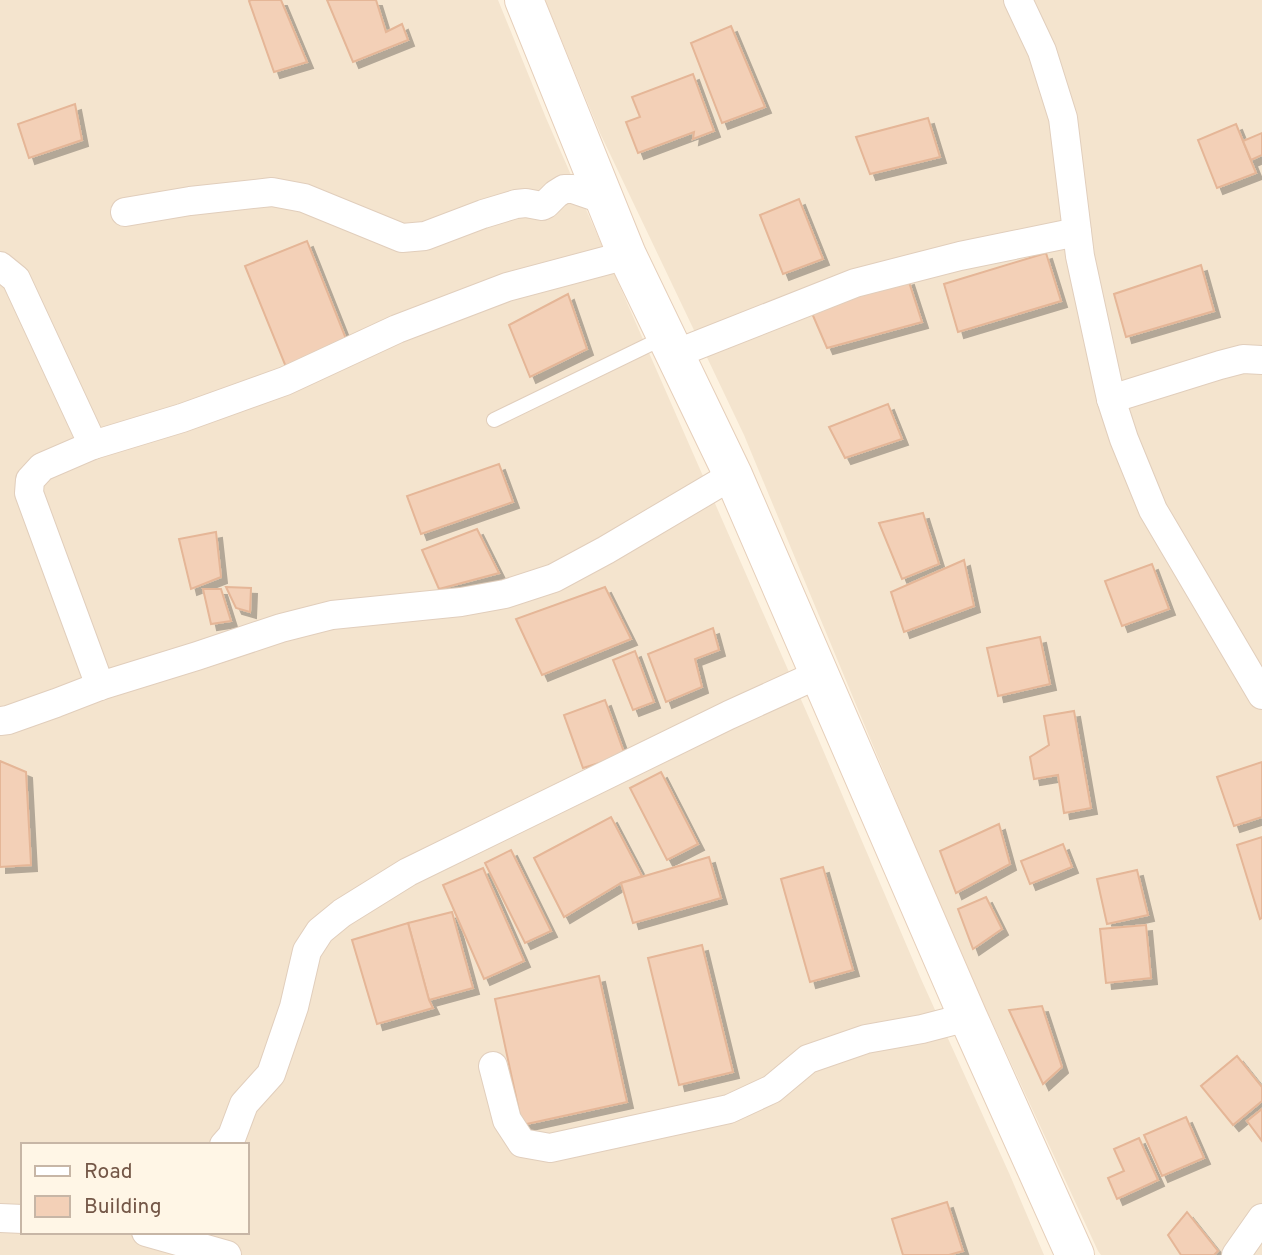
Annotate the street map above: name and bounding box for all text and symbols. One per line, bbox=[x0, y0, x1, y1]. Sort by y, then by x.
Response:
legend bbox=[21, 1143, 248, 1234]
text: Road bbox=[84, 1159, 133, 1186]
text: Building bbox=[84, 1194, 162, 1221]

